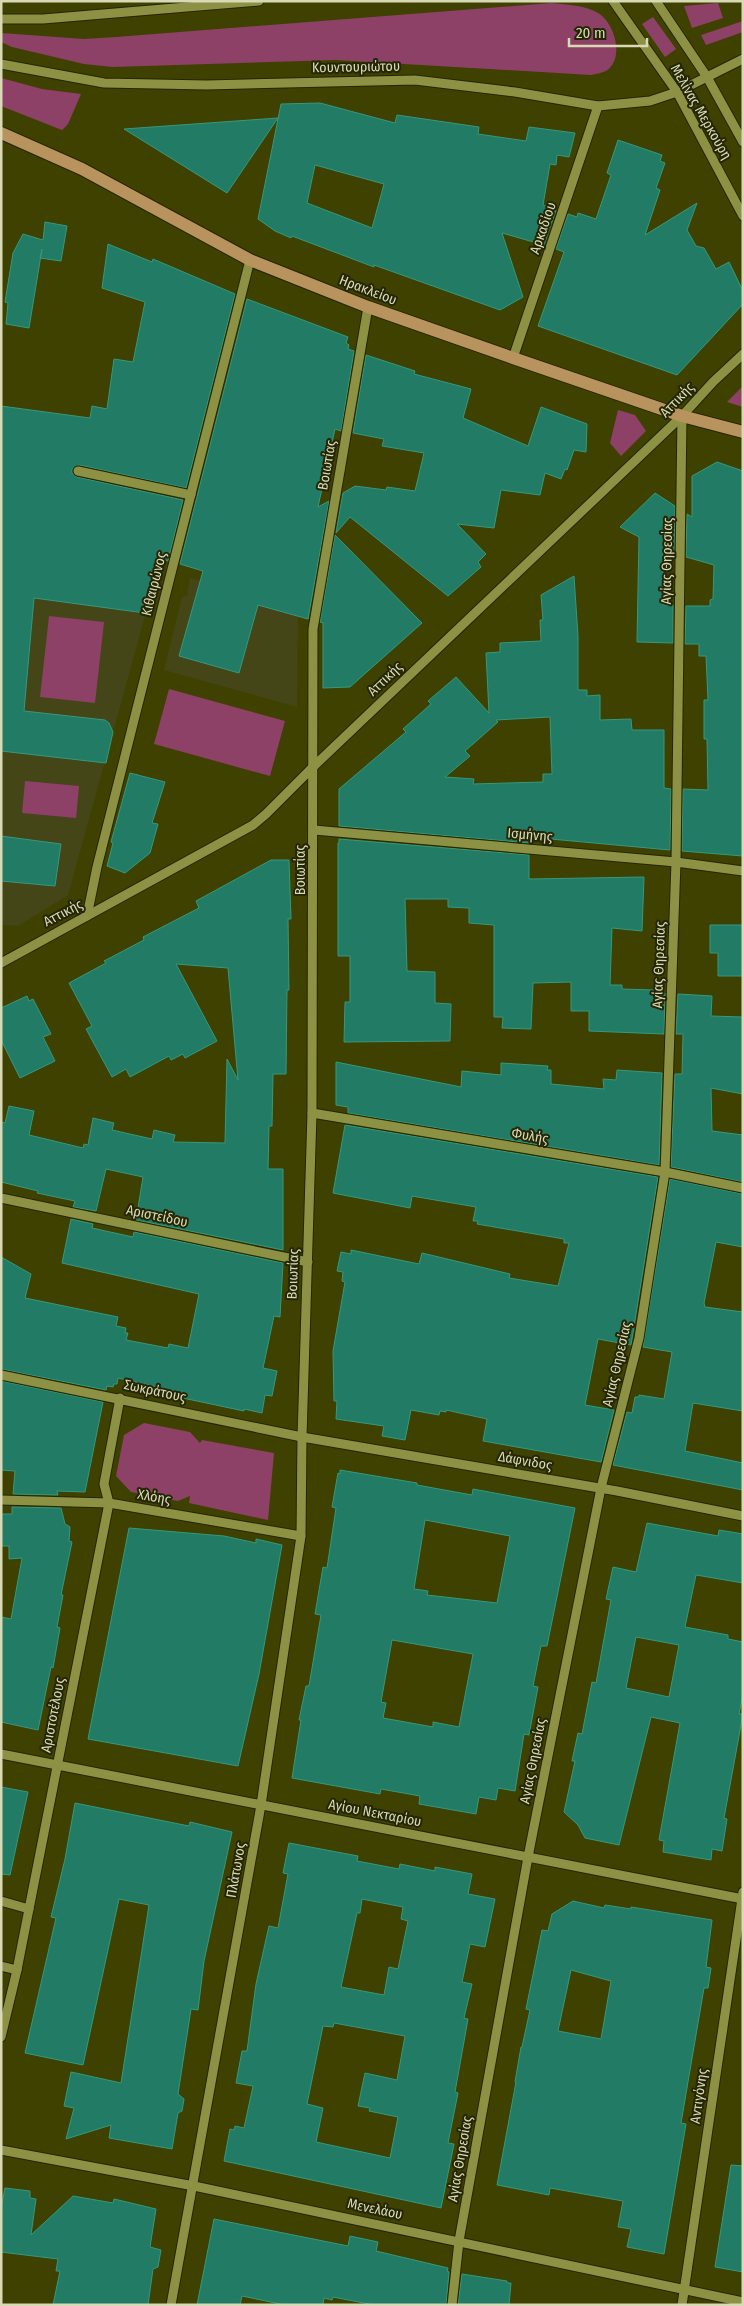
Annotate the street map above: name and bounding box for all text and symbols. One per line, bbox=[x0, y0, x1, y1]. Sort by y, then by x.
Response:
scale bar bbox=[569, 15, 646, 47]
text: 20 m bbox=[576, 24, 606, 42]
street label: Κουντουριώτου bbox=[312, 58, 400, 76]
street label: Μελίνας Μερκούρη bbox=[667, 61, 735, 163]
street label: Αρκαδίου bbox=[526, 200, 560, 256]
street label: Ηρακλείου bbox=[337, 271, 399, 309]
street label: Αττικής bbox=[656, 379, 698, 421]
street label: Βοιωτίας bbox=[314, 439, 340, 491]
street label: Αγίας Θηρεσίας bbox=[658, 517, 676, 605]
street label: Κιθαιρώνος bbox=[138, 550, 170, 618]
street label: Αττικής bbox=[364, 658, 406, 700]
street label: Ισμήνης bbox=[507, 825, 553, 845]
street label: Βοιωτίας bbox=[292, 845, 309, 895]
street label: Αττικής bbox=[40, 896, 86, 930]
street label: Αγίας Θηρεσίας bbox=[649, 921, 669, 1009]
street label: Φυλής bbox=[510, 1124, 550, 1148]
street label: Αριστείδου bbox=[125, 1201, 189, 1231]
street label: Βοιωτίας bbox=[284, 1248, 302, 1300]
street label: Αγίας Θηρεσίας bbox=[599, 1320, 635, 1408]
street label: Σωκράτους bbox=[122, 1376, 188, 1406]
street label: Δάφνιδος bbox=[497, 1448, 553, 1474]
street label: Χλόης bbox=[136, 1486, 172, 1508]
street label: Αριστοτέλους bbox=[37, 1676, 69, 1754]
street label: Αγίας Θηρεσίας bbox=[516, 1717, 550, 1805]
street label: Αγίου Νεκταρίου bbox=[327, 1796, 423, 1830]
street label: Πλάτωνος bbox=[223, 1841, 249, 1899]
street label: Αντιγόνης bbox=[687, 2067, 711, 2125]
street label: Αγίας Θηρεσίας bbox=[444, 2115, 476, 2203]
street label: Μενελάου bbox=[346, 2195, 404, 2223]

